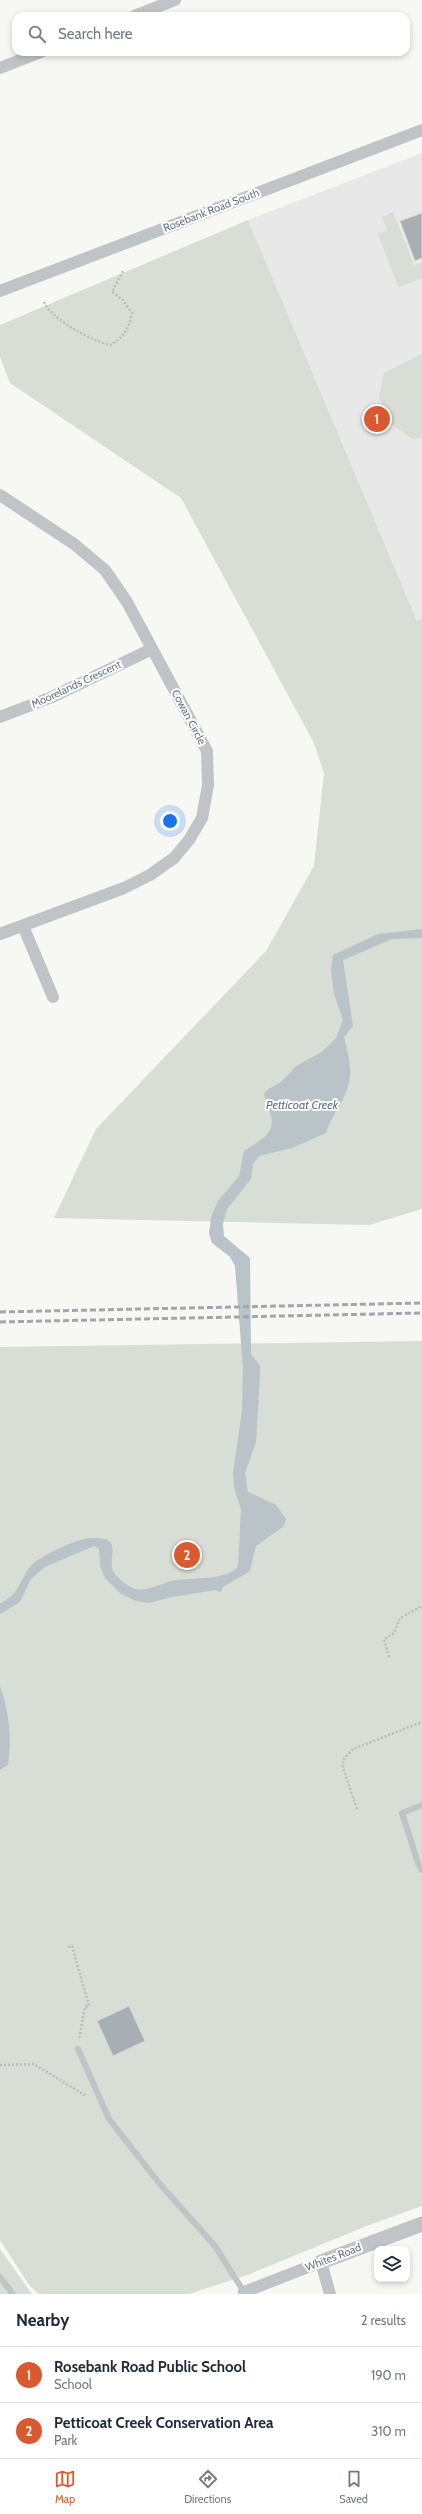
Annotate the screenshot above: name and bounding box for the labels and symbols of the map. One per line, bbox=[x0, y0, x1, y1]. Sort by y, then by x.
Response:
street label: Rosebank Road South bbox=[161, 185, 261, 235]
pin: 1 bbox=[364, 404, 390, 434]
street label: Moorelands Crescent bbox=[29, 657, 123, 711]
street label: Cowan Circle bbox=[169, 687, 210, 747]
your location bbox=[160, 811, 180, 831]
water label: Petticoat Creek bbox=[266, 1097, 339, 1112]
pin: 2 bbox=[174, 1540, 200, 1570]
street label: Whites Road bbox=[303, 2240, 363, 2274]

